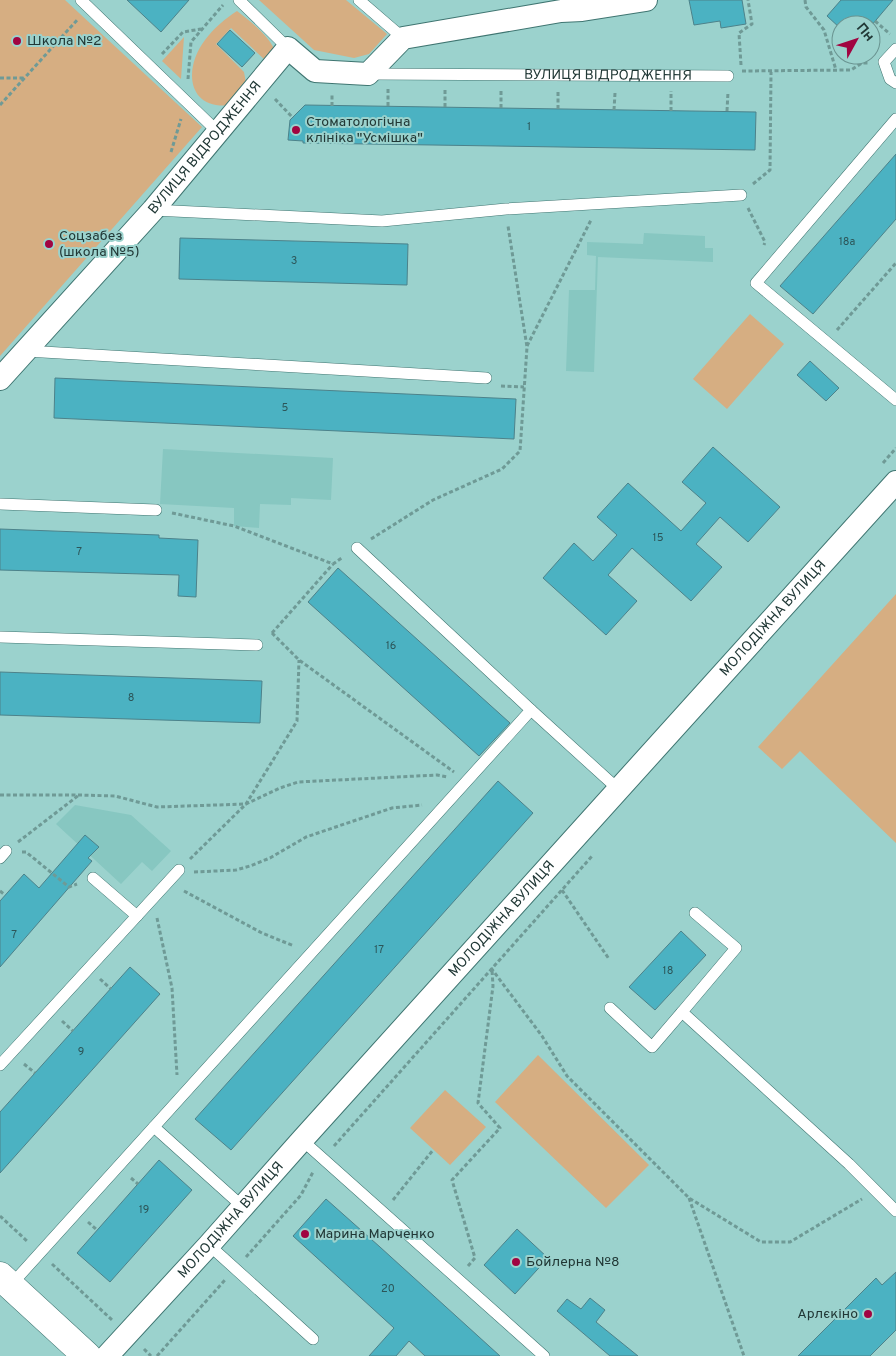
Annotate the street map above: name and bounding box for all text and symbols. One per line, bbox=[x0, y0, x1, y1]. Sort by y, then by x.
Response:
north arrow bbox=[831, 15, 881, 65]
text: Пн bbox=[852, 20, 877, 45]
place label: Школа №2 bbox=[27, 33, 102, 50]
marker: Школа №2 bbox=[11, 35, 23, 47]
street label: ВУЛИЦЯ ВІДРОДЖЕННЯ bbox=[524, 66, 692, 84]
street label: ВУЛИЦЯ ВІДРОДЖЕННЯ bbox=[145, 78, 265, 218]
place label: Стоматологічна клініка "Усмішка" bbox=[306, 114, 423, 147]
house number: 1 bbox=[527, 120, 531, 134]
marker: Стоматологічна клініка "Усмішка" bbox=[290, 124, 302, 136]
place label: Соцзабез (школа №5) bbox=[59, 228, 140, 261]
house number: 18а bbox=[839, 235, 856, 249]
marker: Соцзабез (школа №5) bbox=[43, 238, 55, 250]
house number: 3 bbox=[291, 254, 297, 268]
house number: 5 bbox=[282, 401, 289, 415]
house number: 15 bbox=[653, 531, 664, 545]
house number: 7 bbox=[76, 545, 82, 559]
street label: МОЛОДІЖНА ВУЛИЦЯ bbox=[716, 557, 830, 680]
house number: 16 bbox=[386, 639, 396, 653]
house number: 8 bbox=[128, 691, 134, 705]
street label: МОЛОДІЖНА ВУЛИЦЯ bbox=[445, 857, 558, 980]
house number: 7 bbox=[11, 928, 17, 942]
house number: 17 bbox=[374, 943, 384, 957]
house number: 18 bbox=[663, 964, 673, 978]
house number: 9 bbox=[78, 1045, 84, 1059]
street label: МОЛОДІЖНА ВУЛИЦЯ bbox=[174, 1158, 287, 1282]
house number: 19 bbox=[139, 1203, 149, 1217]
place label: Марина Марченко bbox=[315, 1226, 435, 1243]
marker: Марина Марченко bbox=[299, 1228, 311, 1240]
place label: Бойлерна №8 bbox=[526, 1254, 620, 1271]
marker: Бойлерна №8 bbox=[510, 1256, 522, 1268]
house number: 20 bbox=[381, 1282, 395, 1296]
place label: Арлєкіно bbox=[797, 1306, 858, 1323]
marker: Арлєкіно bbox=[862, 1308, 874, 1320]

